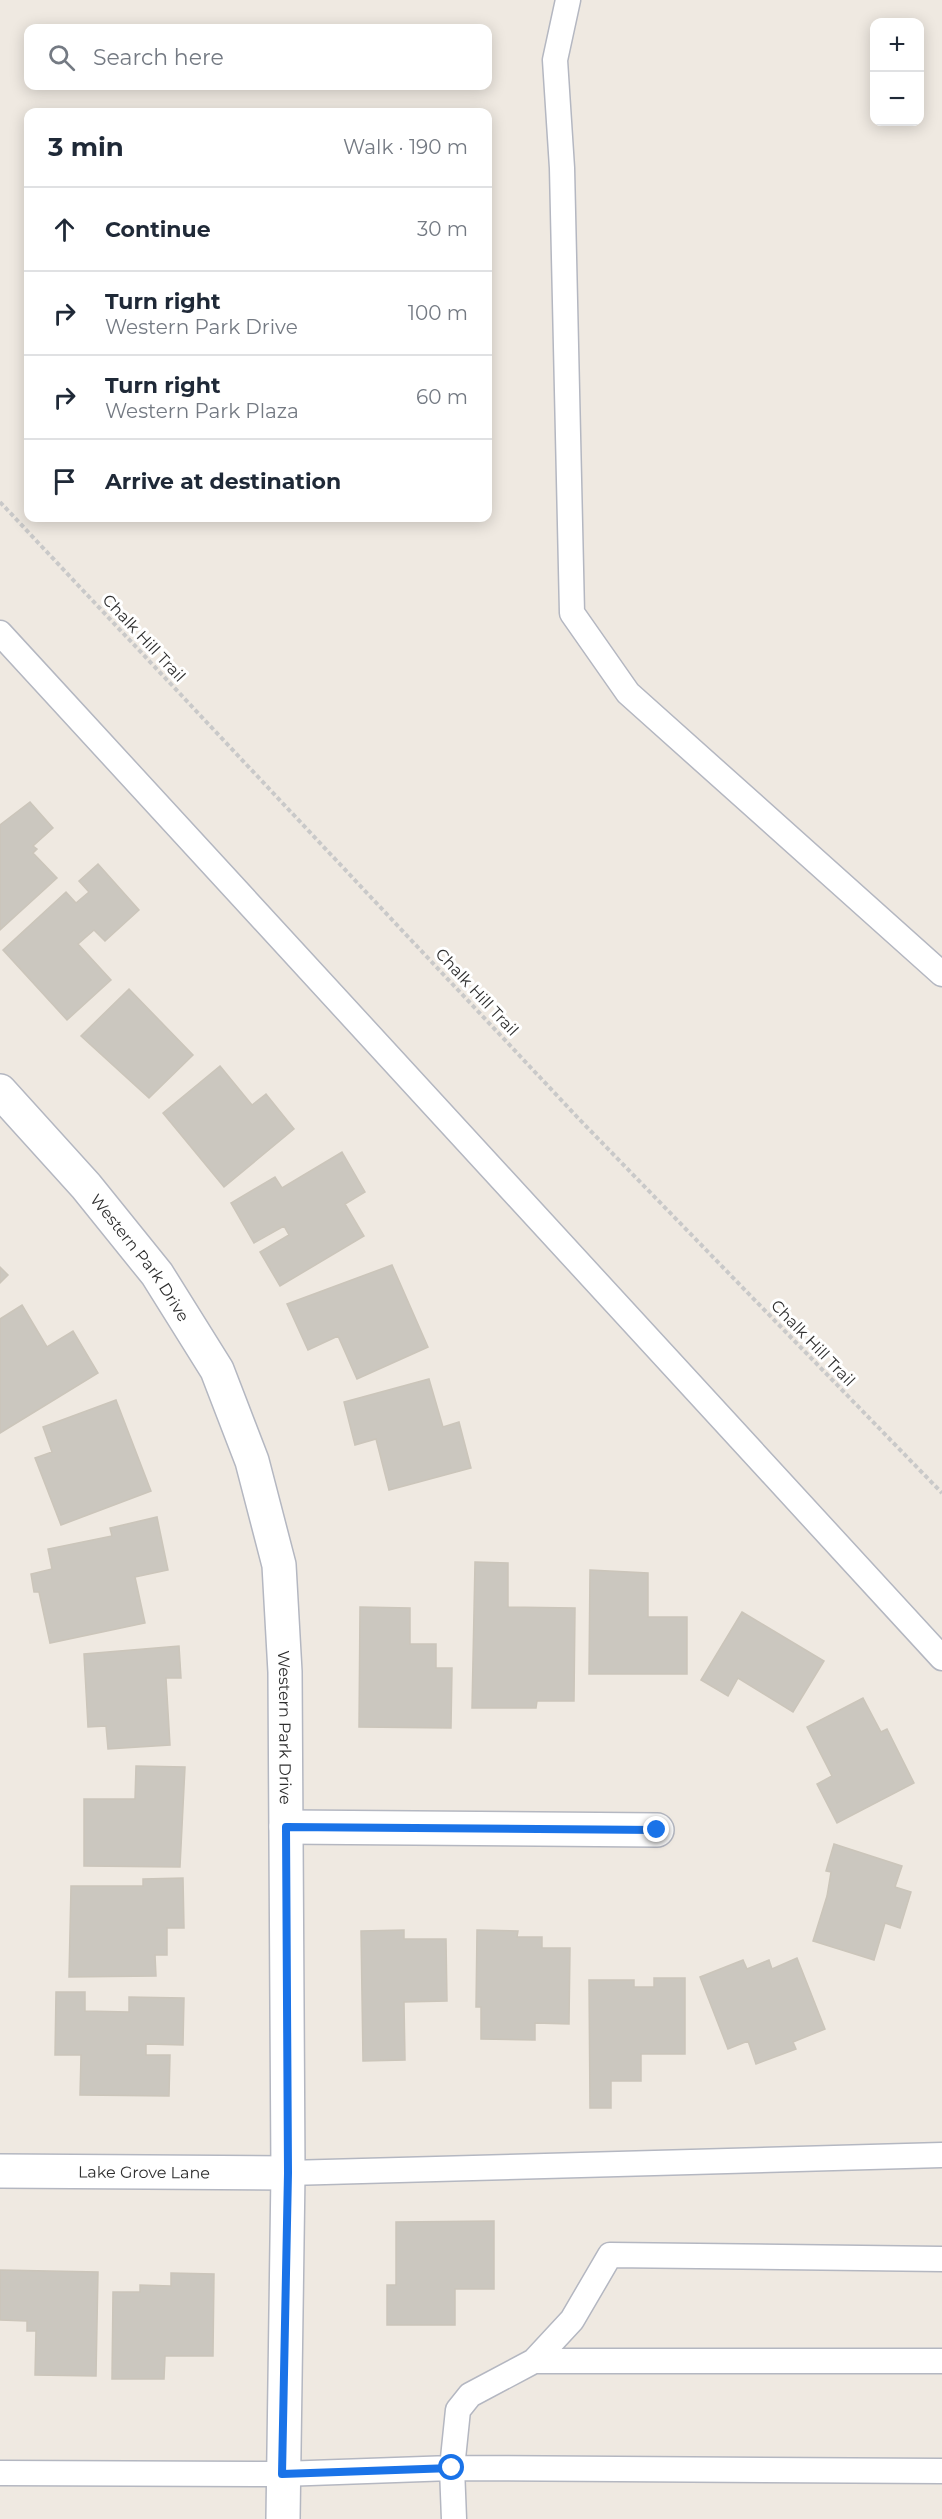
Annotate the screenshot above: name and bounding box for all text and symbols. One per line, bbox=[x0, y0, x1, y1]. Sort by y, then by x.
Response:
map controls bbox=[870, 18, 924, 126]
button: + bbox=[870, 18, 924, 72]
search box bbox=[24, 24, 492, 90]
icon: search bbox=[45, 41, 78, 74]
text: Search here bbox=[93, 44, 224, 71]
button: − bbox=[870, 72, 924, 126]
text: 3 min bbox=[48, 131, 124, 163]
text: Walk · 190 m bbox=[343, 135, 468, 159]
icon: ahead bbox=[48, 213, 81, 246]
text: Continue bbox=[105, 216, 211, 243]
text: 30 m bbox=[417, 217, 468, 241]
text: Turn right bbox=[105, 288, 220, 315]
icon: right bbox=[48, 297, 81, 330]
text: 100 m bbox=[408, 301, 468, 325]
text: Western Park Drive bbox=[105, 315, 298, 339]
text: Turn right bbox=[105, 372, 220, 399]
icon: right bbox=[48, 381, 81, 414]
text: 60 m bbox=[416, 385, 468, 409]
text: Western Park Plaza bbox=[105, 399, 299, 423]
icon: arrive bbox=[48, 465, 81, 498]
text: Arrive at destination bbox=[105, 468, 341, 495]
street label: Chalk Hill Trail bbox=[99, 590, 189, 686]
street label: Chalk Hill Trail bbox=[432, 944, 522, 1040]
street label: Western Park Drive bbox=[87, 1190, 194, 1325]
street label: Chalk Hill Trail bbox=[767, 1296, 859, 1390]
street label: Western Park Drive bbox=[274, 1650, 295, 1805]
route end bbox=[643, 1816, 669, 1842]
street label: Lake Grove Lane bbox=[78, 2162, 210, 2182]
route start bbox=[438, 2454, 464, 2480]

